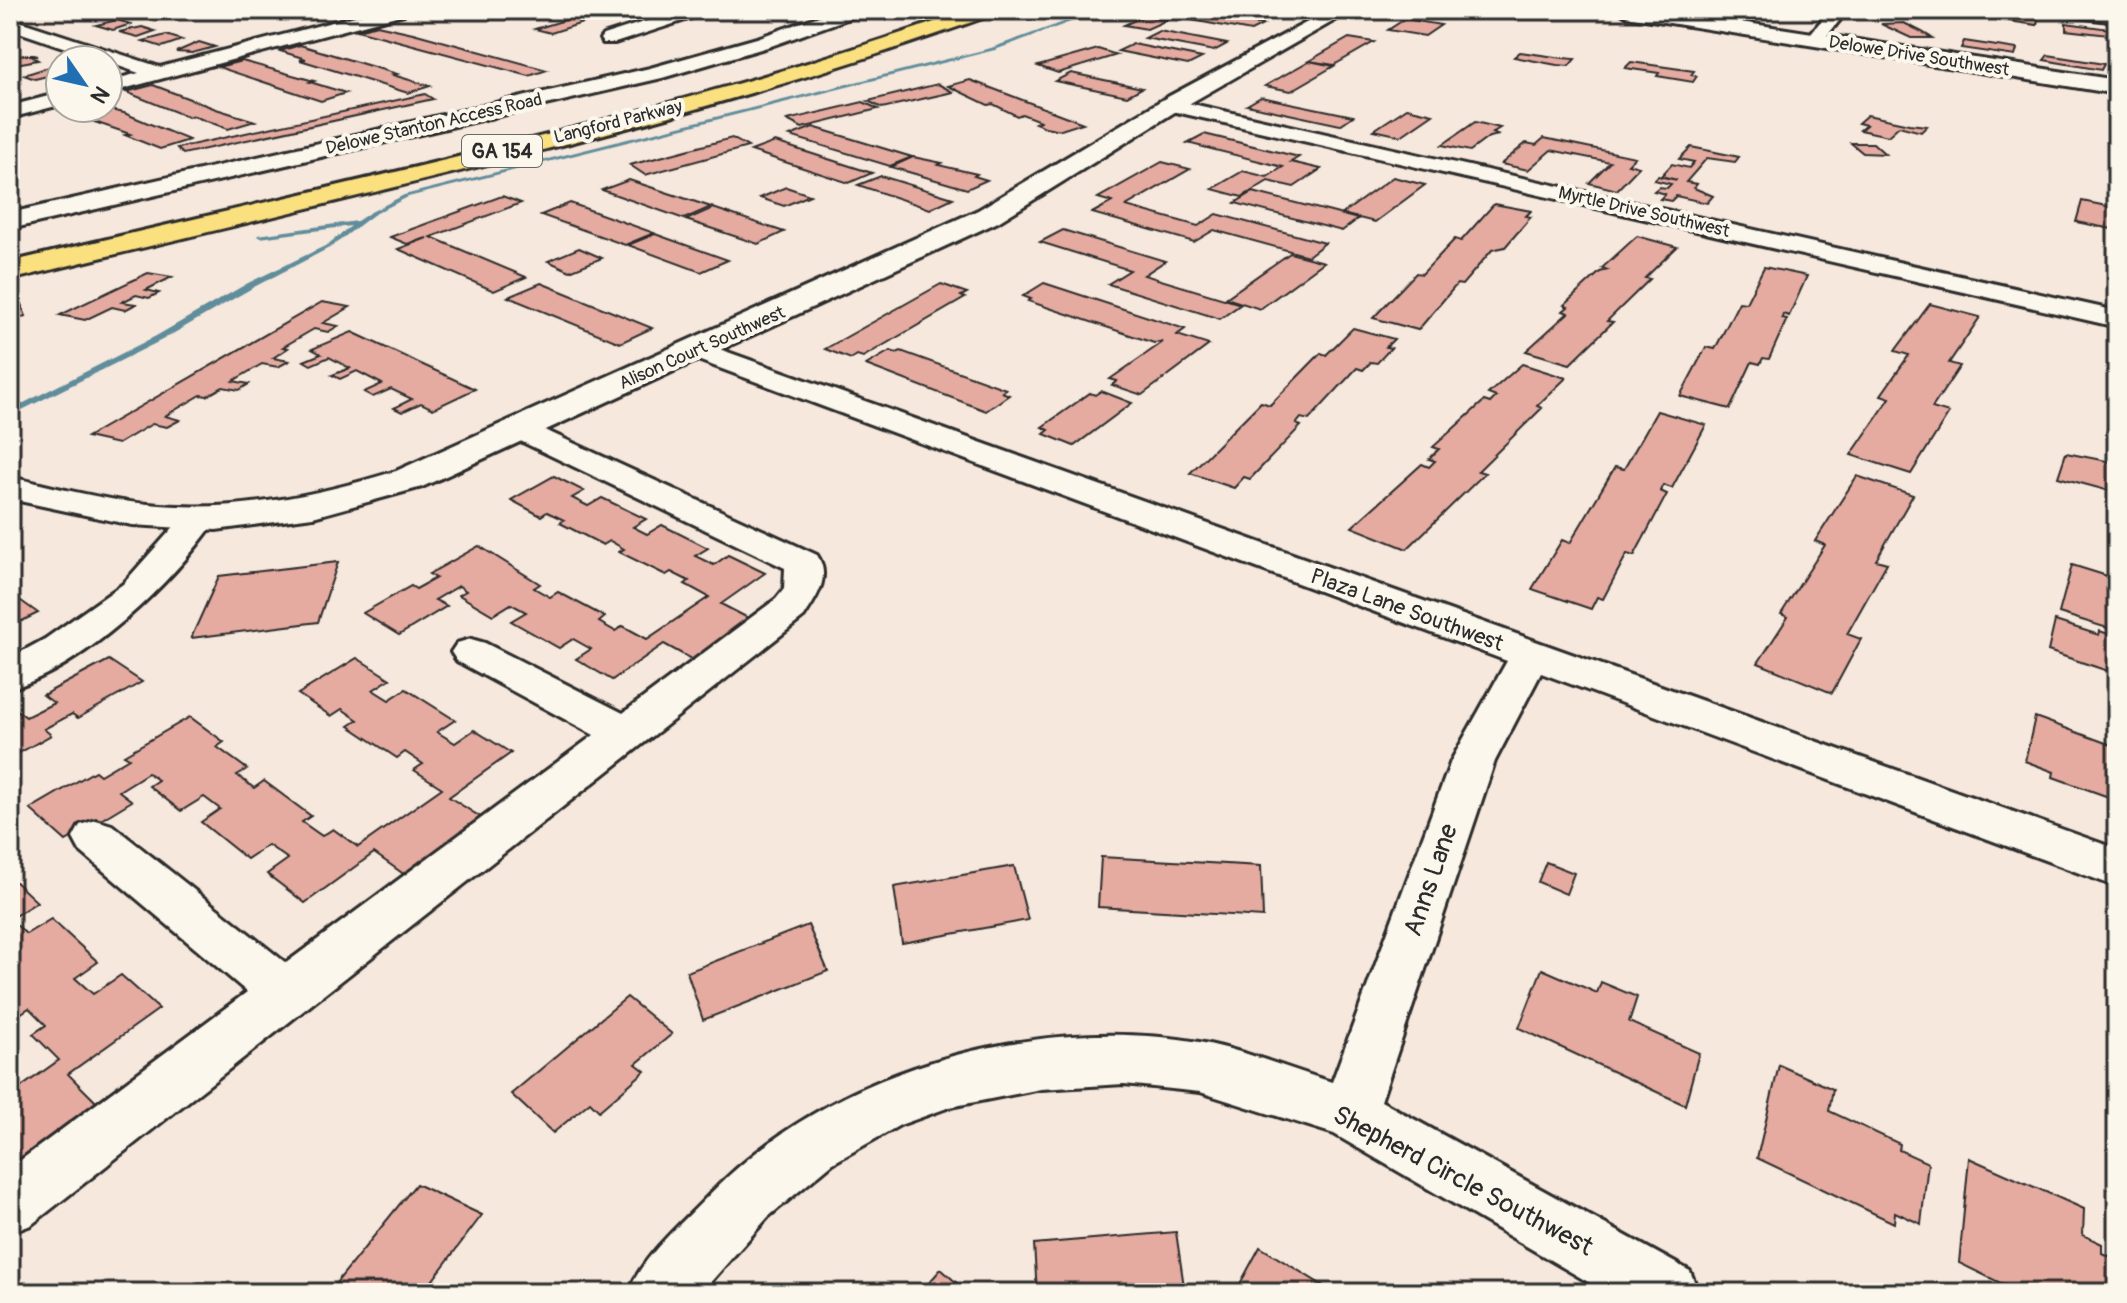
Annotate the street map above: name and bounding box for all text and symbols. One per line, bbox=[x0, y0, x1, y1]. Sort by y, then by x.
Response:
street label: Delowe Drive Southwest bbox=[1827, 30, 2012, 82]
north arrow bbox=[44, 44, 124, 124]
text: N bbox=[84, 81, 116, 109]
street label: Delowe Stanton Access Road bbox=[324, 88, 544, 160]
street label: Langford Parkway bbox=[551, 95, 685, 149]
road number: GA 154 bbox=[462, 135, 542, 167]
street label: Myrtle Drive Southwest bbox=[1556, 181, 1733, 243]
street label: Alison Court Southwest bbox=[615, 301, 789, 395]
street label: Plaza Lane Southwest bbox=[1307, 562, 1507, 658]
street label: Anns Lane bbox=[1397, 820, 1465, 940]
street label: Shepherd Circle Southwest bbox=[1328, 1099, 1599, 1263]

